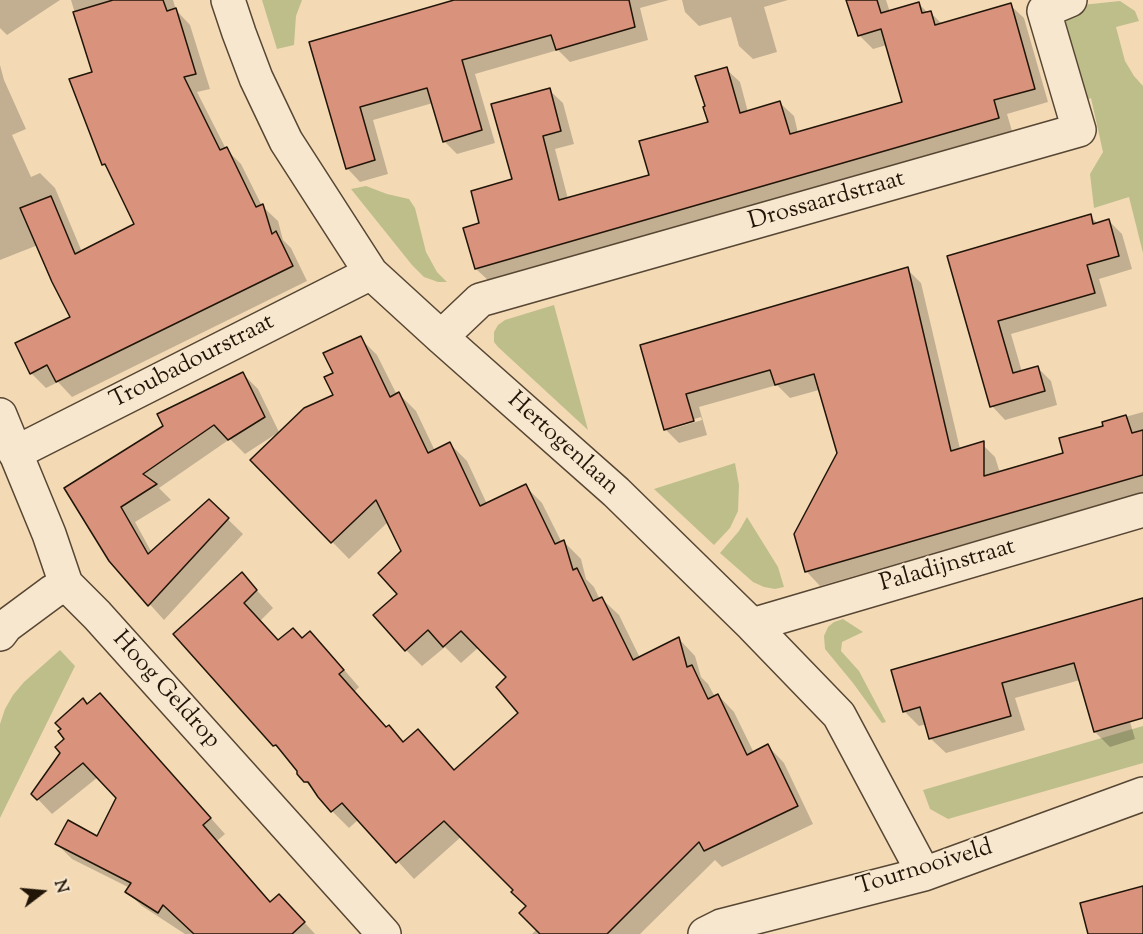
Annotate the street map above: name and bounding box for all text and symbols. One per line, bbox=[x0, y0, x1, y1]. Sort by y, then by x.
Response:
street label: Drossaardstraat bbox=[746, 166, 908, 238]
street label: Troubadourstraat bbox=[106, 309, 280, 417]
street label: Hertogenlaan bbox=[500, 387, 624, 503]
street label: Paladijnstraat bbox=[877, 534, 1019, 600]
street label: Hoog Geldrop bbox=[105, 626, 225, 756]
street label: Tournooiveld bbox=[854, 835, 996, 903]
north arrow bbox=[12, 862, 72, 922]
text: N bbox=[47, 878, 73, 896]

